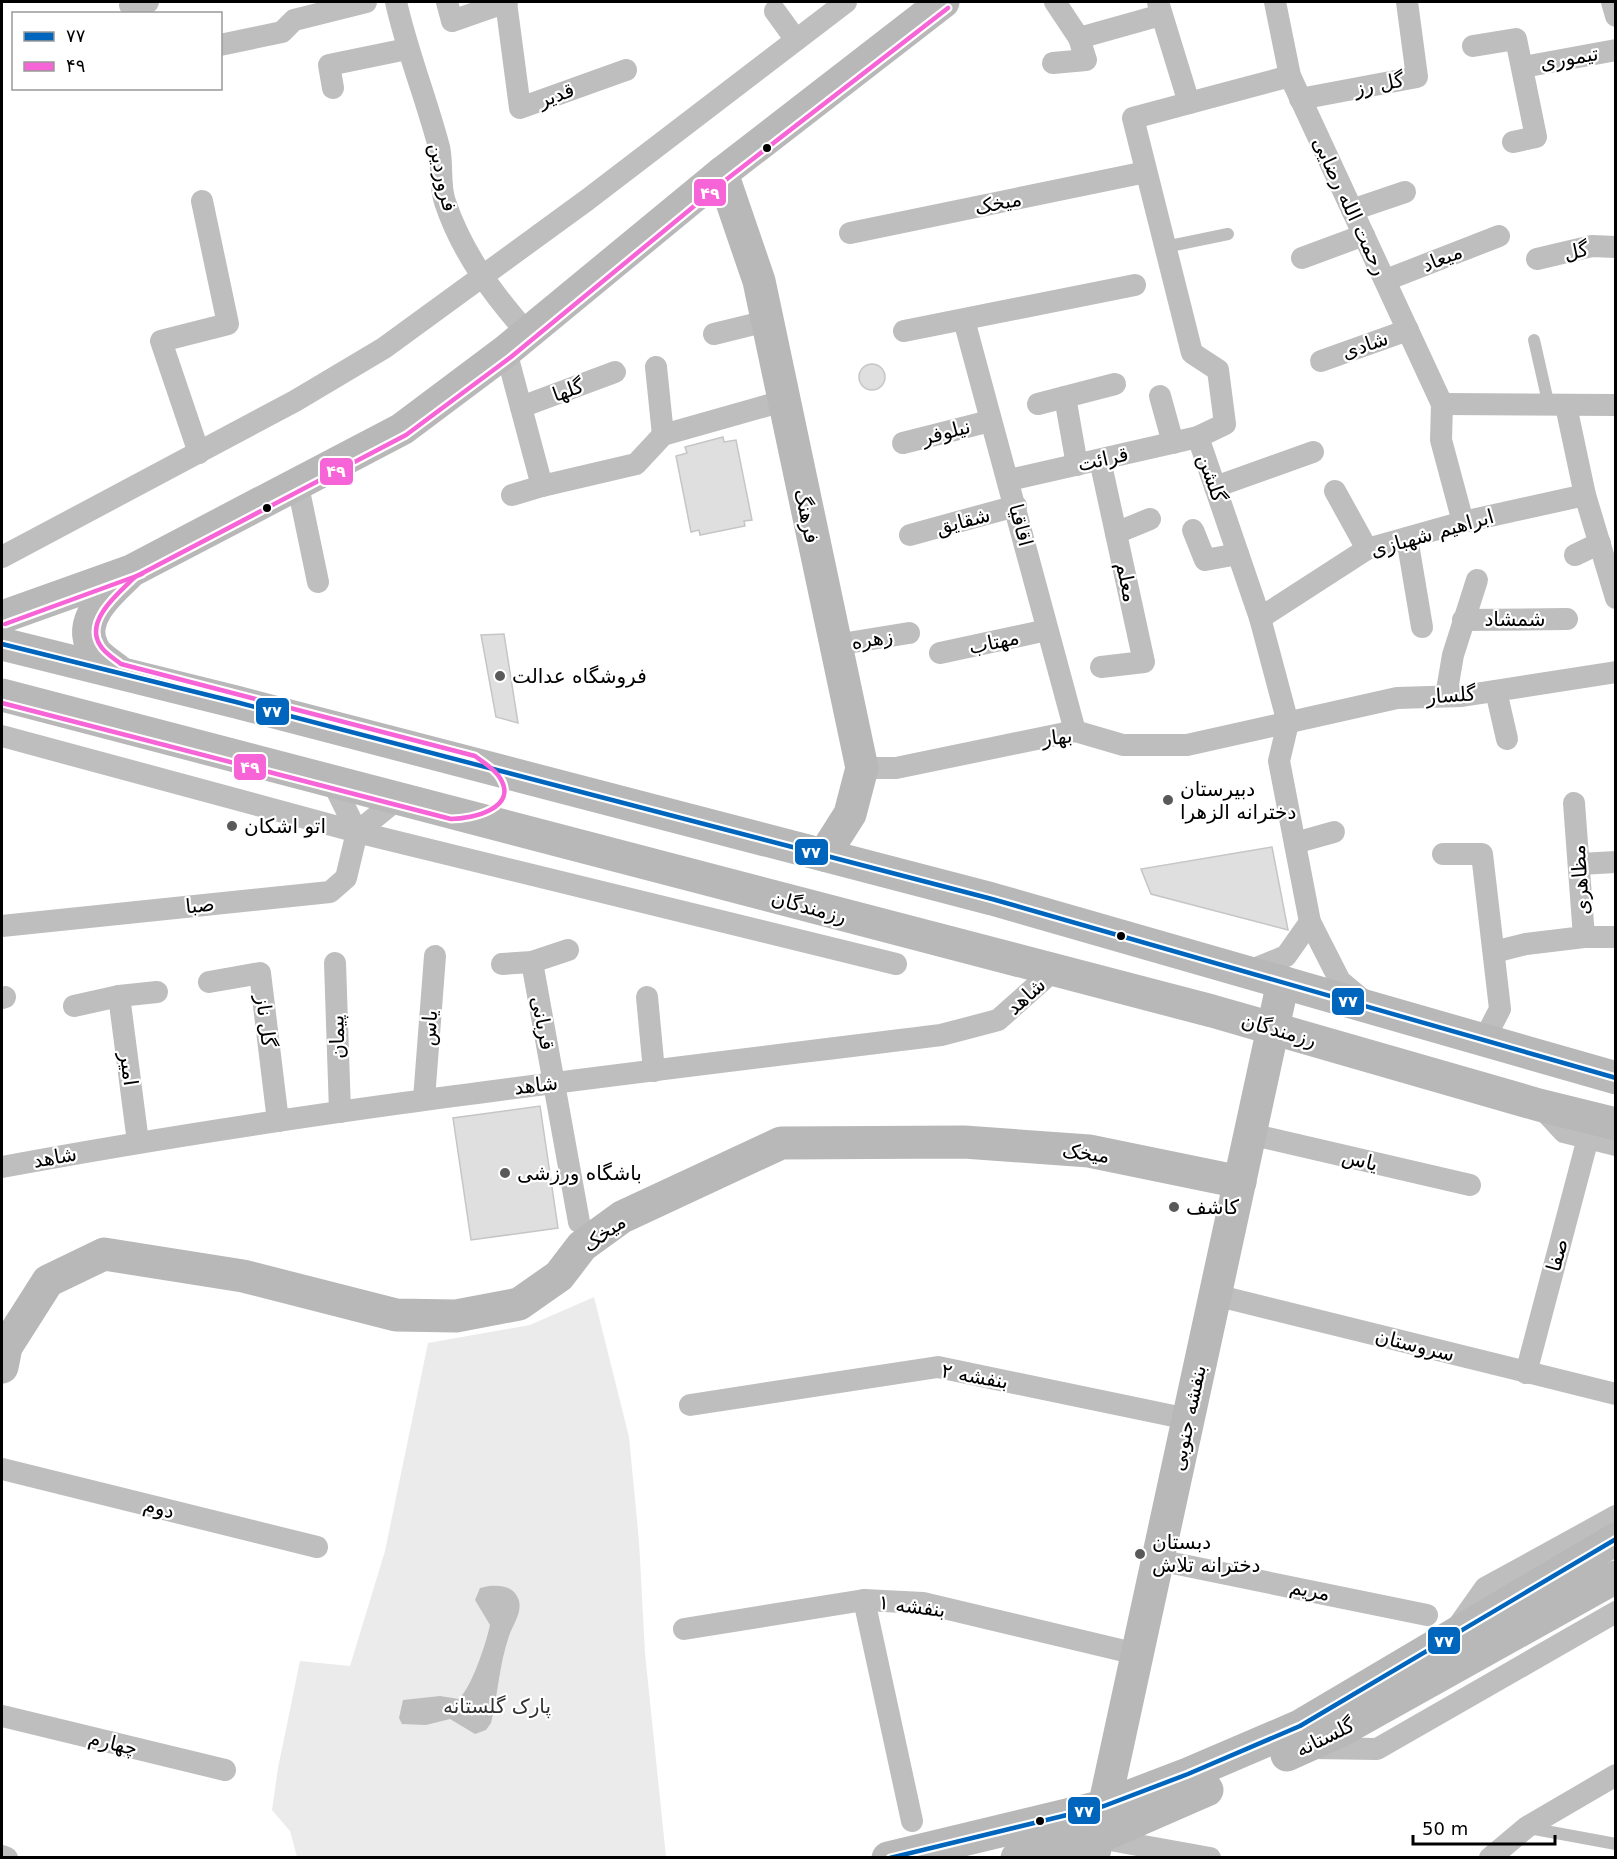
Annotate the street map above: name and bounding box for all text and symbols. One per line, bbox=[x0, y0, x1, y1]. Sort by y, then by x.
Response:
legend bbox=[12, 12, 222, 90]
text: ۷۷ bbox=[66, 25, 86, 46]
street label: تیموری bbox=[1538, 41, 1600, 75]
text: ۴۹ bbox=[66, 55, 85, 76]
street label: گل رز bbox=[1351, 67, 1406, 101]
street label: قدیر bbox=[534, 77, 577, 113]
street label: رحمت الله رضایی bbox=[1307, 133, 1393, 279]
street label: فروردین bbox=[424, 140, 462, 214]
unlabelled marker bbox=[761, 142, 773, 154]
line badge: ۴۹ bbox=[693, 178, 727, 207]
text: ۴۹ bbox=[700, 184, 720, 203]
street label: میخک bbox=[972, 186, 1024, 220]
street label: گل bbox=[1561, 237, 1591, 265]
street label: میعاد bbox=[1418, 239, 1466, 277]
street label: شادی bbox=[1339, 326, 1391, 364]
street label: گلها bbox=[549, 373, 587, 407]
street label: نیلوفر bbox=[918, 414, 973, 450]
street label: قرائت bbox=[1075, 442, 1131, 476]
street label: گلشن bbox=[1193, 451, 1232, 506]
line badge: ۴۹ bbox=[319, 457, 354, 486]
text: ۴۹ bbox=[326, 462, 346, 481]
street label: فرهنگ bbox=[790, 487, 824, 545]
street label: اقاقیا bbox=[1004, 501, 1038, 549]
unlabelled marker bbox=[261, 502, 273, 514]
street label: شقایق bbox=[933, 502, 993, 540]
street label: ابراهیم شهبازی bbox=[1367, 504, 1497, 562]
street label: معلم bbox=[1111, 560, 1143, 604]
street label: شمشاد bbox=[1484, 607, 1546, 631]
street label: زهره bbox=[850, 624, 894, 654]
street label: مهتاب bbox=[967, 625, 1021, 659]
place label: فروشگاه عدالت bbox=[512, 664, 647, 688]
marker: فروشگاه عدالت bbox=[493, 669, 507, 683]
street label: گلسار bbox=[1424, 681, 1477, 709]
line badge: ۷۷ bbox=[255, 697, 290, 726]
text: ۷۷ bbox=[262, 702, 282, 721]
street label: بهار bbox=[1039, 723, 1074, 751]
line badge: ۴۹ bbox=[233, 753, 267, 781]
text: ۴۹ bbox=[240, 758, 260, 777]
place label: دبيرستان دخترانه الزهرا bbox=[1180, 777, 1296, 824]
marker: دبيرستان دخترانه الزهرا bbox=[1161, 793, 1175, 807]
place label: اتو اشکان bbox=[244, 814, 326, 838]
marker: اتو اشکان bbox=[225, 819, 239, 833]
line badge: ۷۷ bbox=[794, 838, 829, 866]
text: ۷۷ bbox=[801, 843, 821, 862]
street label: مظاهری bbox=[1566, 844, 1594, 916]
street label: رزمندگان bbox=[769, 885, 849, 929]
street label: صبا bbox=[184, 892, 216, 918]
unlabelled marker bbox=[1115, 930, 1127, 942]
street label: شاهد bbox=[1002, 972, 1050, 1020]
line badge: ۷۷ bbox=[1331, 987, 1365, 1016]
text: ۷۷ bbox=[1338, 992, 1358, 1011]
street label: گل ناز bbox=[251, 993, 281, 1049]
street label: قربانی bbox=[526, 994, 560, 1052]
street label: رزمندگان bbox=[1239, 1008, 1319, 1052]
street label: یاس bbox=[416, 1009, 442, 1047]
street label: پیمان bbox=[324, 1015, 351, 1059]
street label: امیر bbox=[115, 1050, 143, 1087]
street label: شاهد bbox=[513, 1070, 559, 1100]
street label: میخک bbox=[1061, 1138, 1111, 1168]
street label: شاهد bbox=[31, 1141, 79, 1173]
street label: یاس bbox=[1340, 1144, 1380, 1176]
place label: باشگاه ورزشی bbox=[517, 1161, 642, 1185]
marker: باشگاه ورزشی bbox=[498, 1166, 512, 1180]
place label: کاشف bbox=[1186, 1195, 1240, 1219]
marker: کاشف bbox=[1167, 1200, 1181, 1214]
street label: میخک bbox=[578, 1209, 630, 1257]
street label: صفا bbox=[1541, 1236, 1573, 1274]
street label: سروستان bbox=[1373, 1324, 1457, 1366]
street label: بنفشه ۲ bbox=[940, 1358, 1010, 1394]
street label: بنفشه جنوبی bbox=[1165, 1363, 1211, 1473]
street label: دوم bbox=[141, 1493, 177, 1523]
place label: دبستان دخترانه تلاش bbox=[1152, 1530, 1260, 1577]
marker: دبستان دخترانه تلاش bbox=[1133, 1547, 1147, 1561]
street label: مریم bbox=[1288, 1574, 1332, 1606]
street label: بنفشه ۱ bbox=[877, 1590, 947, 1622]
line badge: ۷۷ bbox=[1427, 1626, 1461, 1655]
text: ۷۷ bbox=[1434, 1632, 1454, 1651]
park label: پارک گلستانه bbox=[443, 1694, 551, 1719]
street label: گلستانه bbox=[1292, 1712, 1359, 1761]
street label: چهارم bbox=[86, 1726, 140, 1760]
line badge: ۷۷ bbox=[1067, 1796, 1101, 1825]
text: ۷۷ bbox=[1074, 1802, 1094, 1821]
scale bar bbox=[1413, 1808, 1556, 1846]
unlabelled marker bbox=[1034, 1815, 1046, 1827]
text: 50 m bbox=[1422, 1818, 1468, 1839]

